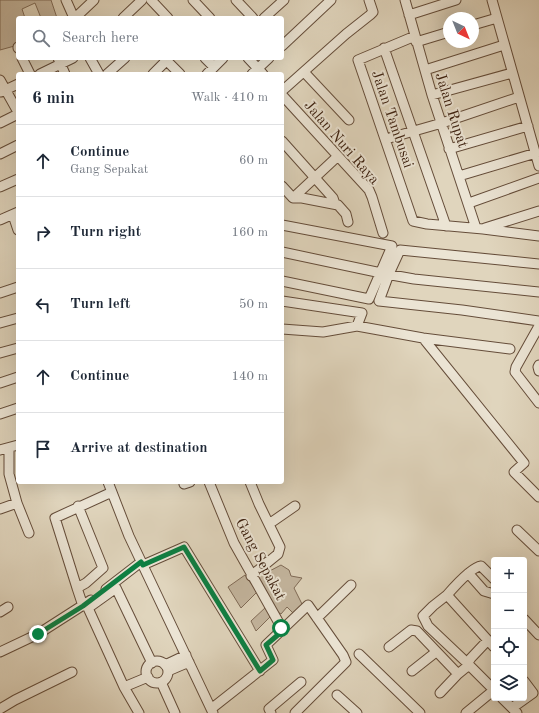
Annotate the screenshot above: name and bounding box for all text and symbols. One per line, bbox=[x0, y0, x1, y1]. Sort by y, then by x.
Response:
north arrow bbox=[443, 12, 479, 48]
search box bbox=[16, 16, 284, 60]
icon: search bbox=[30, 27, 52, 49]
text: Search here bbox=[62, 31, 139, 46]
street label: Jalan Tambusai bbox=[368, 69, 415, 170]
street label: Jalan Rupat bbox=[431, 71, 470, 150]
text: 6 min bbox=[32, 90, 75, 107]
text: Walk · 410 m bbox=[191, 91, 268, 104]
street label: Jalan Nuri Raya bbox=[300, 98, 382, 188]
text: Continue bbox=[70, 145, 129, 160]
icon: ahead bbox=[32, 150, 54, 172]
text: 60 m bbox=[239, 154, 268, 167]
text: Gang Sepakat bbox=[70, 163, 148, 176]
icon: right bbox=[32, 222, 54, 244]
text: Turn right bbox=[70, 225, 141, 240]
text: 160 m bbox=[231, 226, 268, 239]
icon: left bbox=[32, 294, 54, 316]
text: Turn left bbox=[70, 297, 130, 312]
text: 50 m bbox=[239, 298, 268, 311]
icon: ahead bbox=[32, 366, 54, 388]
text: Continue bbox=[70, 369, 129, 384]
text: 140 m bbox=[231, 370, 268, 383]
icon: arrive bbox=[32, 438, 54, 460]
text: Arrive at destination bbox=[70, 441, 208, 456]
street label: Gang Sepakat bbox=[232, 516, 288, 603]
map controls bbox=[491, 557, 527, 701]
button: + bbox=[491, 557, 527, 593]
button: − bbox=[491, 593, 527, 629]
route start bbox=[272, 619, 290, 637]
route end bbox=[29, 625, 47, 643]
button: locate bbox=[491, 629, 527, 665]
button: layers bbox=[491, 665, 527, 701]

